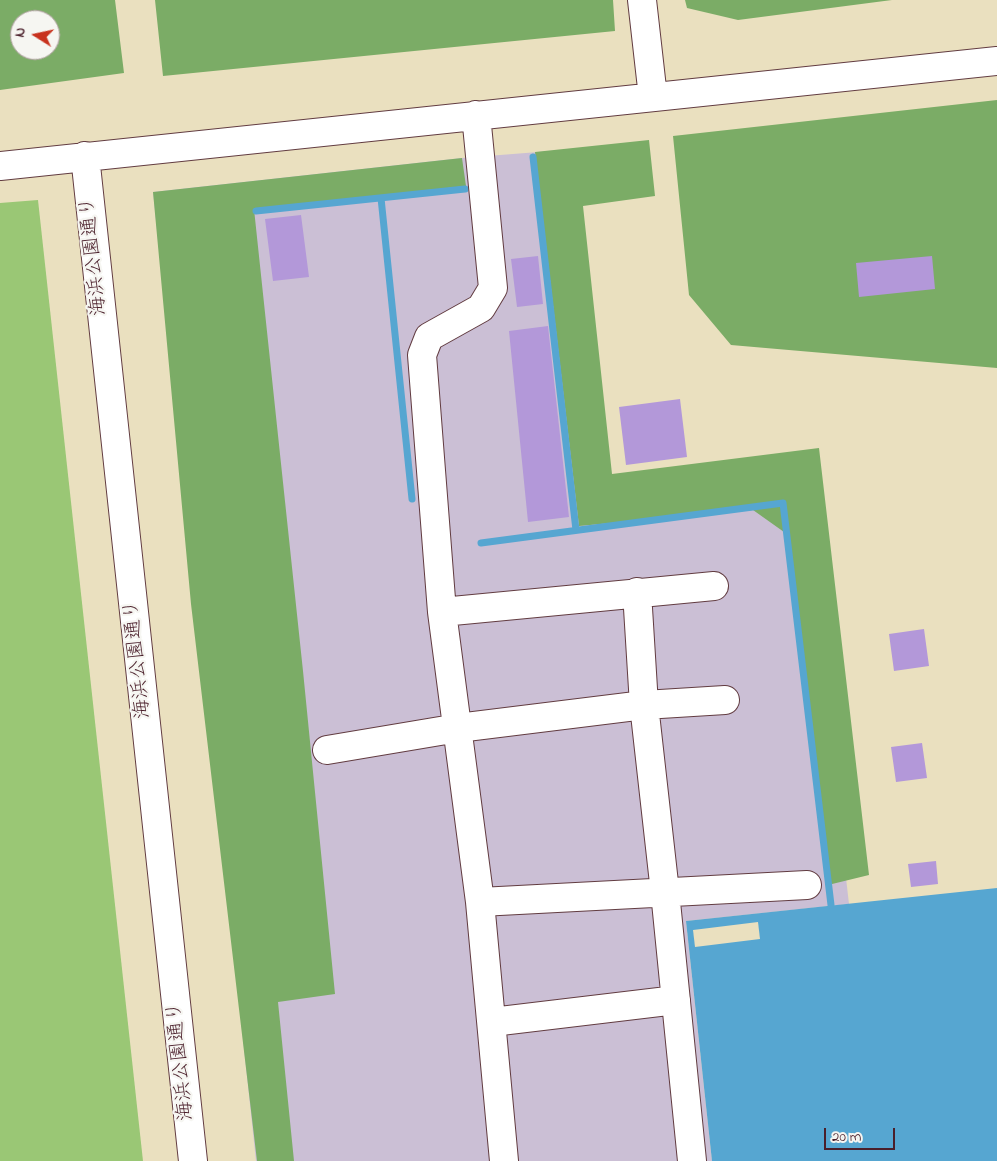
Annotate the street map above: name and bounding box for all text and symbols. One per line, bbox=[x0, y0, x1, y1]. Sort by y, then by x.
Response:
north arrow bbox=[10, 10, 60, 60]
text: N bbox=[10, 26, 32, 39]
street label: 海浜公園通り bbox=[77, 195, 113, 317]
street label: 海浜公園通り bbox=[121, 598, 157, 720]
street label: 海浜公園通り bbox=[164, 1000, 200, 1122]
scale bar bbox=[827, 1118, 898, 1150]
text: 20 m bbox=[832, 1126, 861, 1148]

